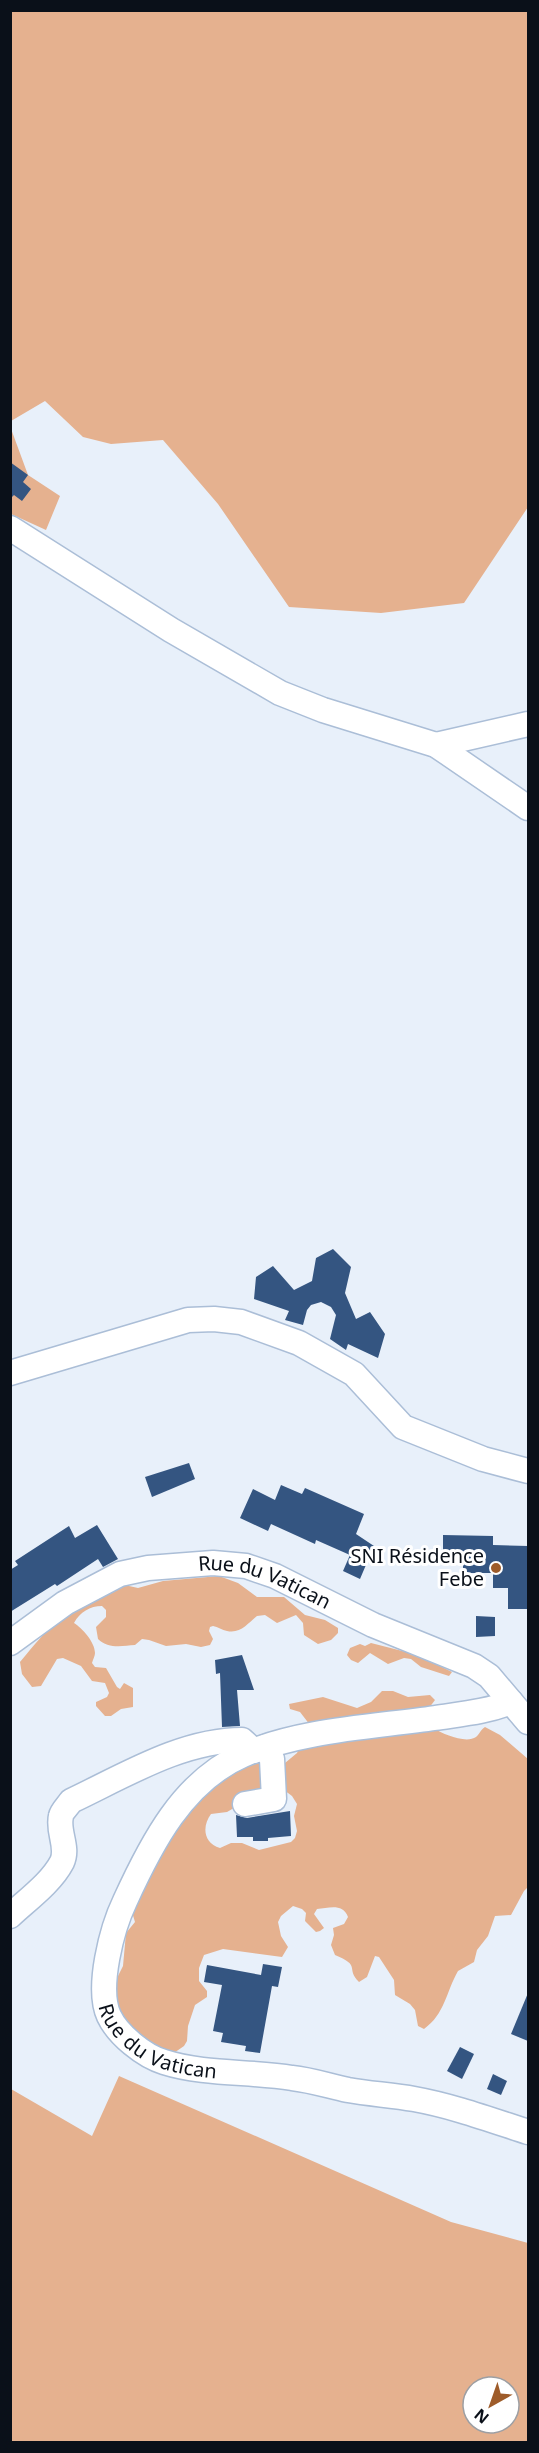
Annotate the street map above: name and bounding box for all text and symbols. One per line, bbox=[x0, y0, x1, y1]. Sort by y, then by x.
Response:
place label: SNI Résidence Febe bbox=[351, 1542, 484, 1592]
street label: Rue du Vatican bbox=[197, 1549, 336, 1615]
marker: SNI Résidence Febe bbox=[489, 1561, 503, 1575]
street label: Rue du Vatican bbox=[93, 2000, 218, 2084]
north arrow bbox=[461, 2375, 521, 2435]
text: N bbox=[469, 2404, 493, 2429]

